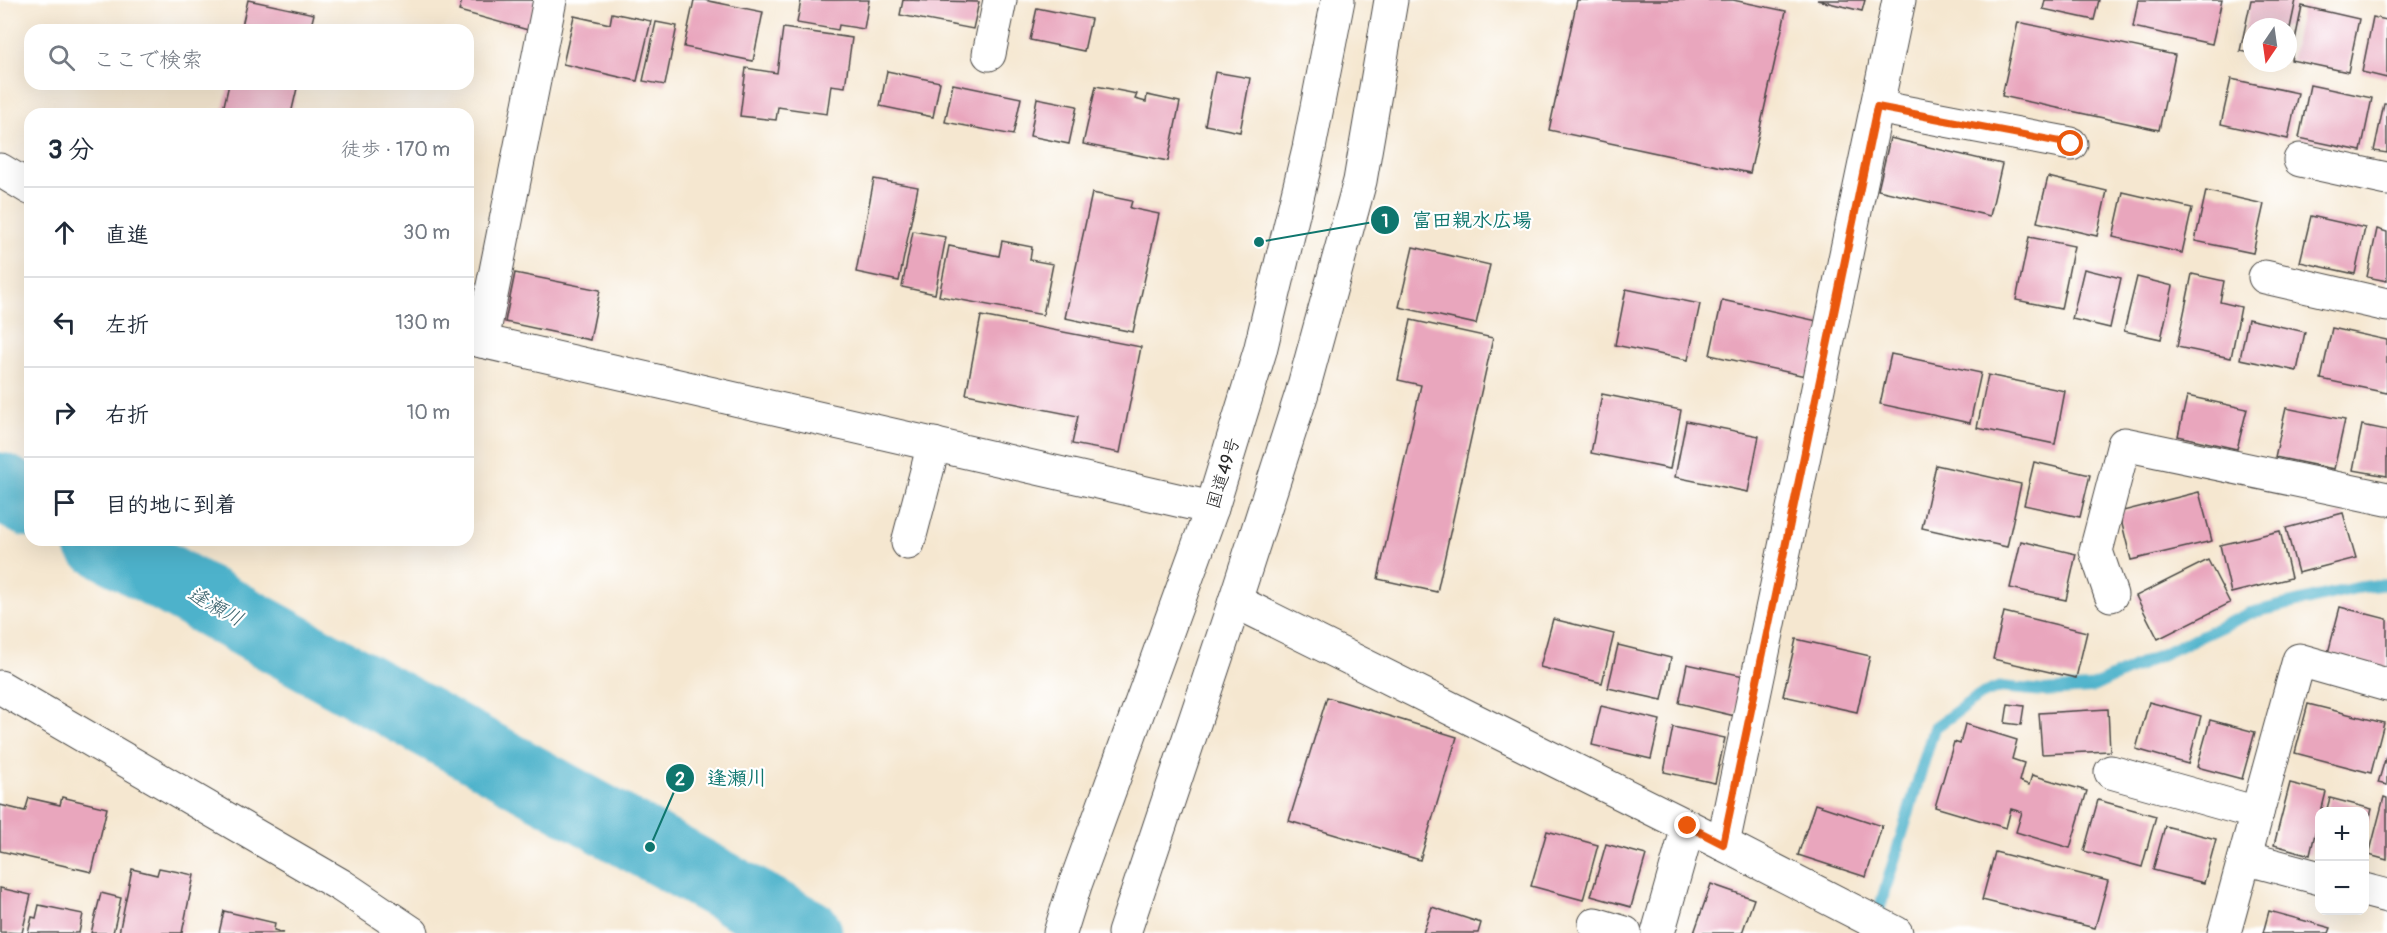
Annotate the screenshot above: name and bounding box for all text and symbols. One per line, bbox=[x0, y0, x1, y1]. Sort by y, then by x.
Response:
north arrow bbox=[2243, 18, 2297, 72]
search box bbox=[24, 24, 474, 90]
icon: search bbox=[45, 41, 78, 74]
text: ここで検索 bbox=[93, 46, 203, 74]
route start bbox=[2057, 130, 2083, 156]
text: 3 分 bbox=[48, 134, 94, 166]
text: 徒歩 · 170 m bbox=[341, 137, 450, 162]
callout: 富田親水広場 bbox=[1370, 201, 1544, 239]
text: 富田親水広場 bbox=[1412, 208, 1532, 233]
text: 1 bbox=[1381, 210, 1389, 233]
icon: ahead bbox=[48, 216, 81, 249]
text: 30 m bbox=[403, 220, 450, 245]
text: 直進 bbox=[105, 221, 149, 249]
icon: left bbox=[48, 306, 81, 339]
text: 130 m bbox=[395, 310, 450, 335]
text: 左折 bbox=[105, 311, 149, 339]
icon: right bbox=[48, 396, 81, 429]
text: 10 m bbox=[406, 400, 450, 425]
text: 右折 bbox=[105, 401, 149, 429]
street label: 国道49号 bbox=[1202, 435, 1245, 512]
icon: arrive bbox=[48, 486, 81, 519]
text: 目的地に到着 bbox=[105, 491, 237, 519]
water label: 逢瀬川 bbox=[183, 581, 248, 632]
callout: 逢瀬川 bbox=[665, 759, 779, 797]
text: 逢瀬川 bbox=[707, 766, 767, 791]
text: 2 bbox=[675, 768, 685, 791]
map controls bbox=[2315, 807, 2369, 915]
button: + bbox=[2315, 807, 2369, 861]
route end bbox=[1674, 812, 1700, 838]
button: − bbox=[2315, 861, 2369, 915]

